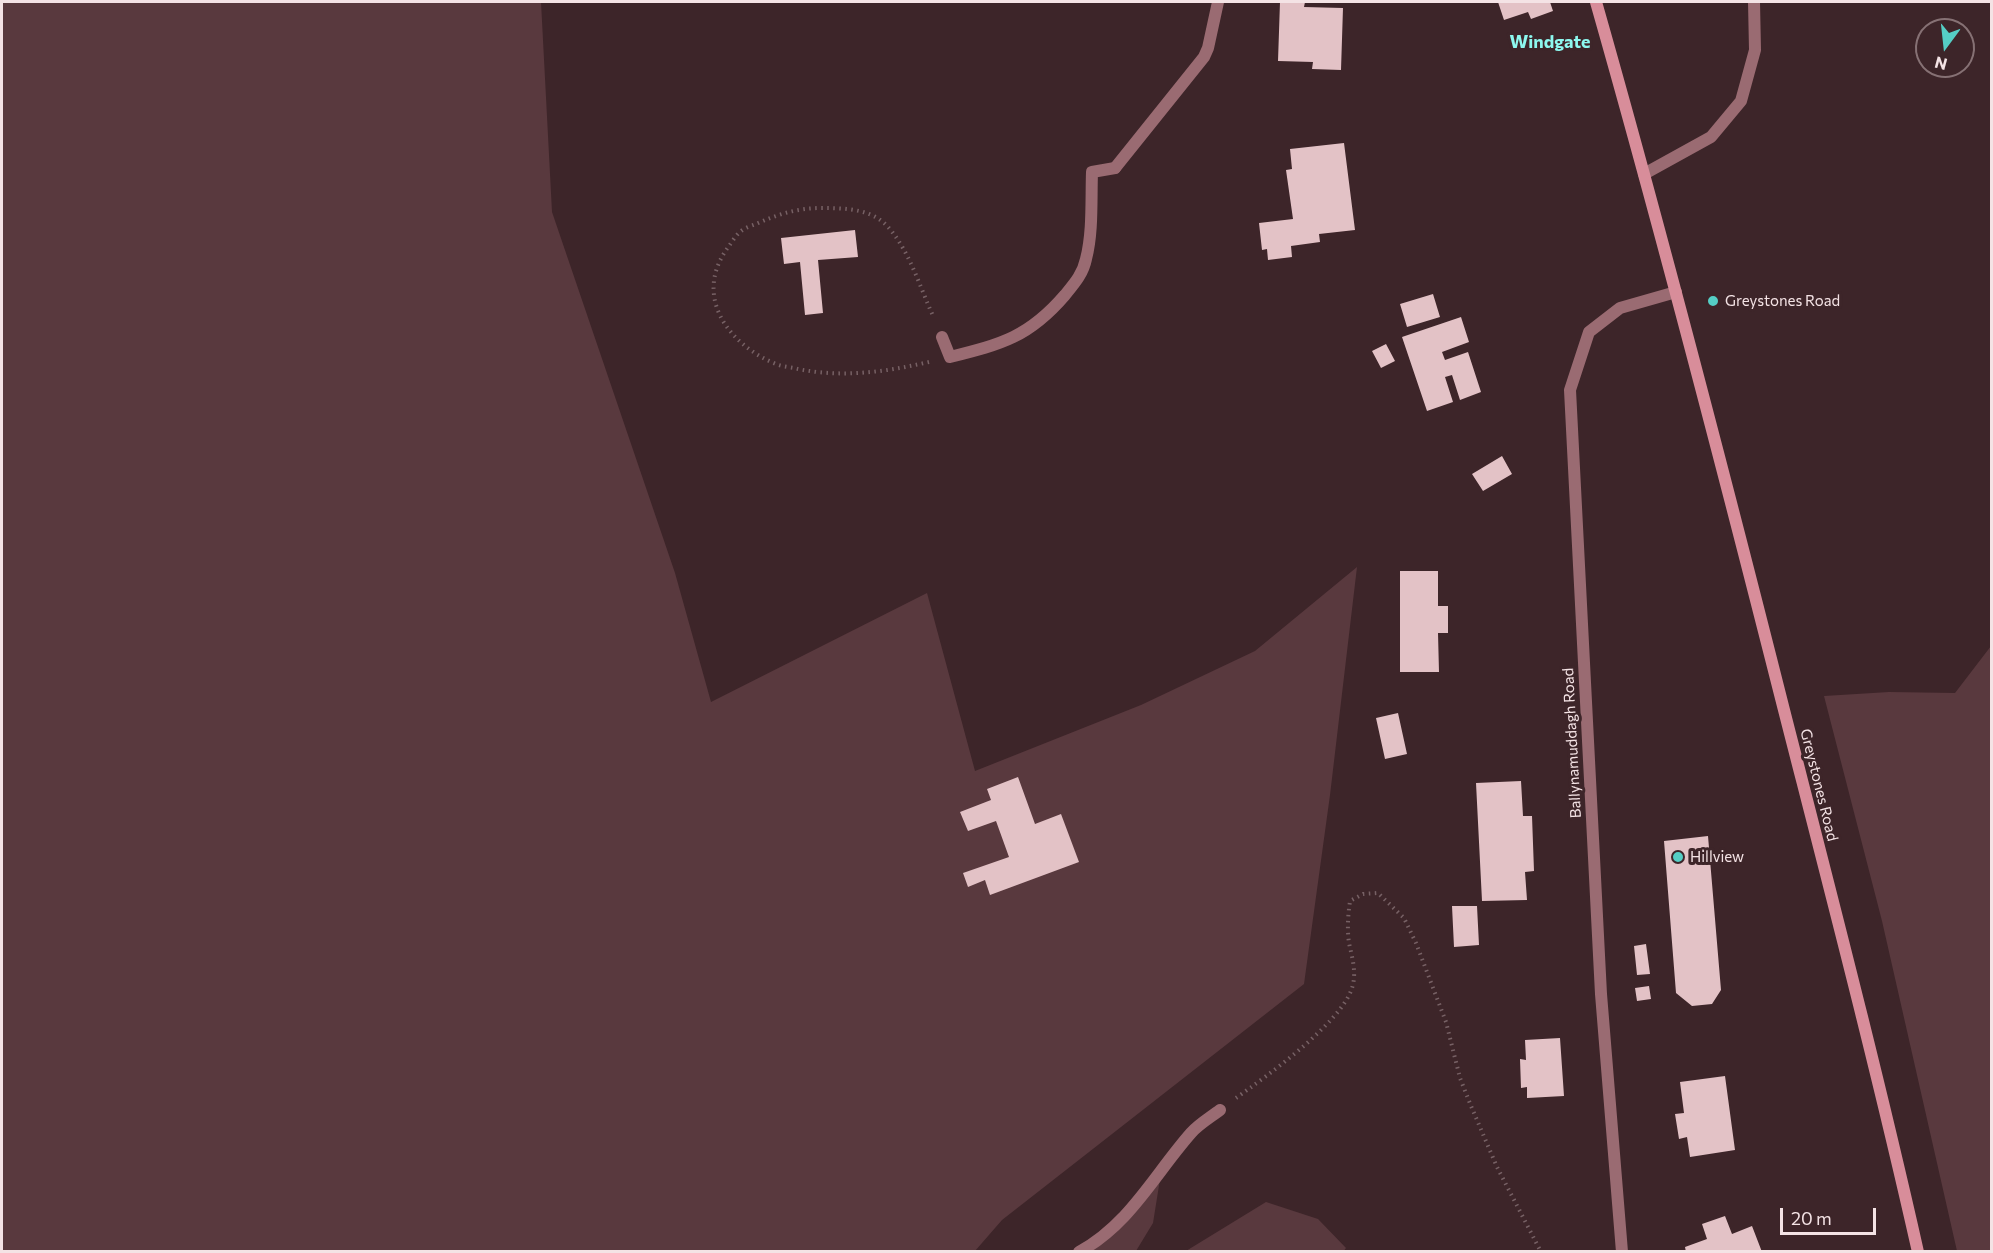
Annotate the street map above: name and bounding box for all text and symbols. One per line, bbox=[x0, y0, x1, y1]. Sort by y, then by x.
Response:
north arrow bbox=[1915, 18, 1975, 78]
district label: Windgate bbox=[1509, 31, 1591, 53]
text: N bbox=[1932, 53, 1949, 75]
place label: Greystones Road bbox=[1725, 292, 1840, 310]
marker: Greystones Road bbox=[1706, 294, 1720, 308]
street label: Ballynamuddagh Road bbox=[1559, 667, 1585, 819]
street label: Greystones Road bbox=[1796, 727, 1842, 843]
place label: Hillview bbox=[1690, 848, 1744, 866]
marker: Hillview bbox=[1671, 850, 1685, 864]
scale bar bbox=[1783, 1196, 1879, 1234]
text: 20 m bbox=[1791, 1207, 1832, 1229]

